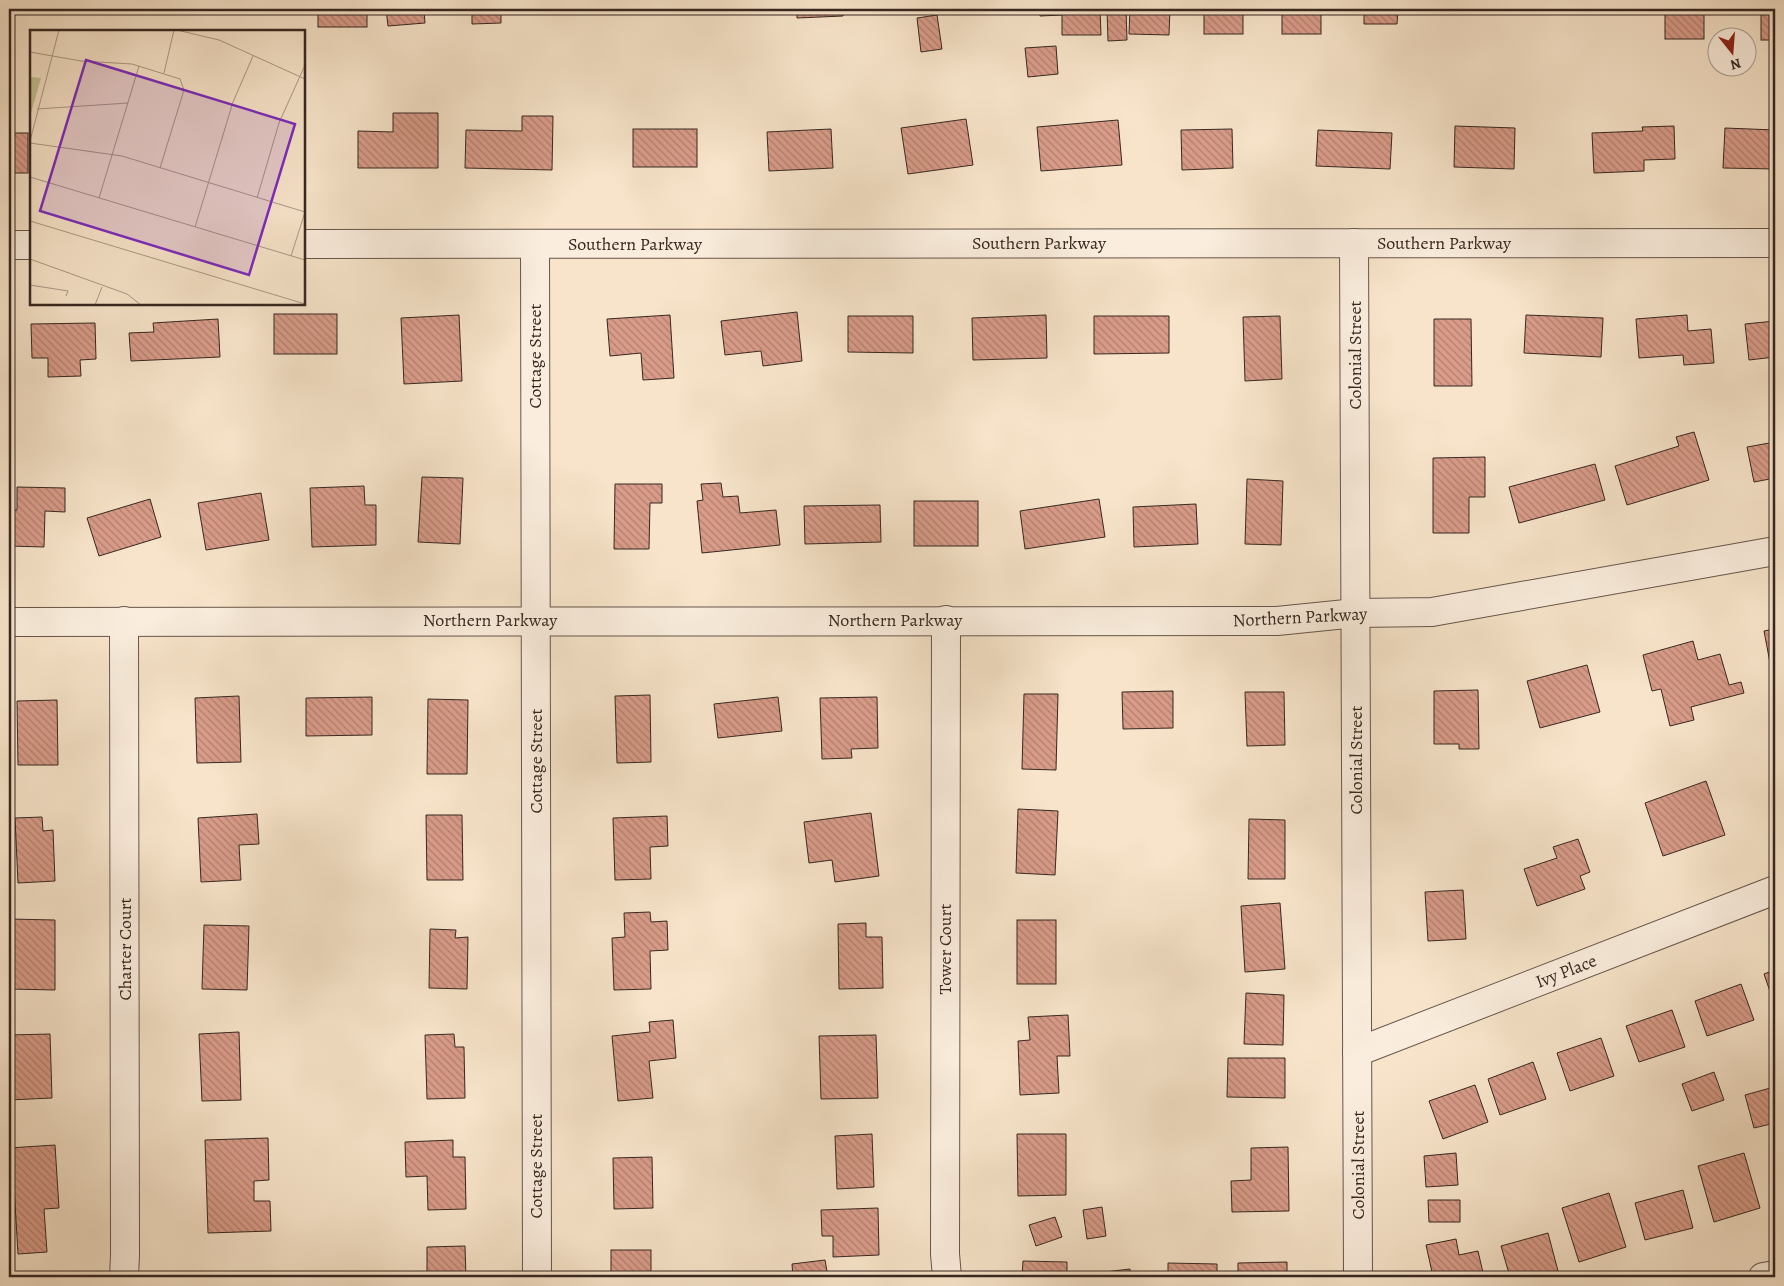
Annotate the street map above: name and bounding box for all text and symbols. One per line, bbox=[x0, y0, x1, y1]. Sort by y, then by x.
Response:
north arrow bbox=[1706, 28, 1756, 78]
inset map bbox=[30, 30, 305, 305]
text: N bbox=[1728, 53, 1743, 75]
street label: Southern Parkway bbox=[972, 231, 1107, 255]
street label: Southern Parkway bbox=[1377, 231, 1512, 255]
street label: Southern Parkway bbox=[568, 232, 703, 256]
street label: Colonial Street bbox=[1343, 301, 1367, 409]
street label: Cottage Street bbox=[523, 303, 547, 409]
street label: Northern Parkway bbox=[1232, 601, 1369, 633]
street label: Northern Parkway bbox=[423, 608, 558, 632]
street label: Northern Parkway bbox=[828, 608, 963, 632]
street label: Colonial Street bbox=[1344, 706, 1368, 814]
street label: Cottage Street bbox=[524, 708, 548, 814]
street label: Charter Court bbox=[113, 897, 137, 1001]
street label: Tower Court bbox=[933, 904, 957, 994]
street label: Ivy Place bbox=[1532, 948, 1600, 994]
street label: Colonial Street bbox=[1346, 1111, 1370, 1219]
street label: Cottage Street bbox=[524, 1113, 548, 1219]

